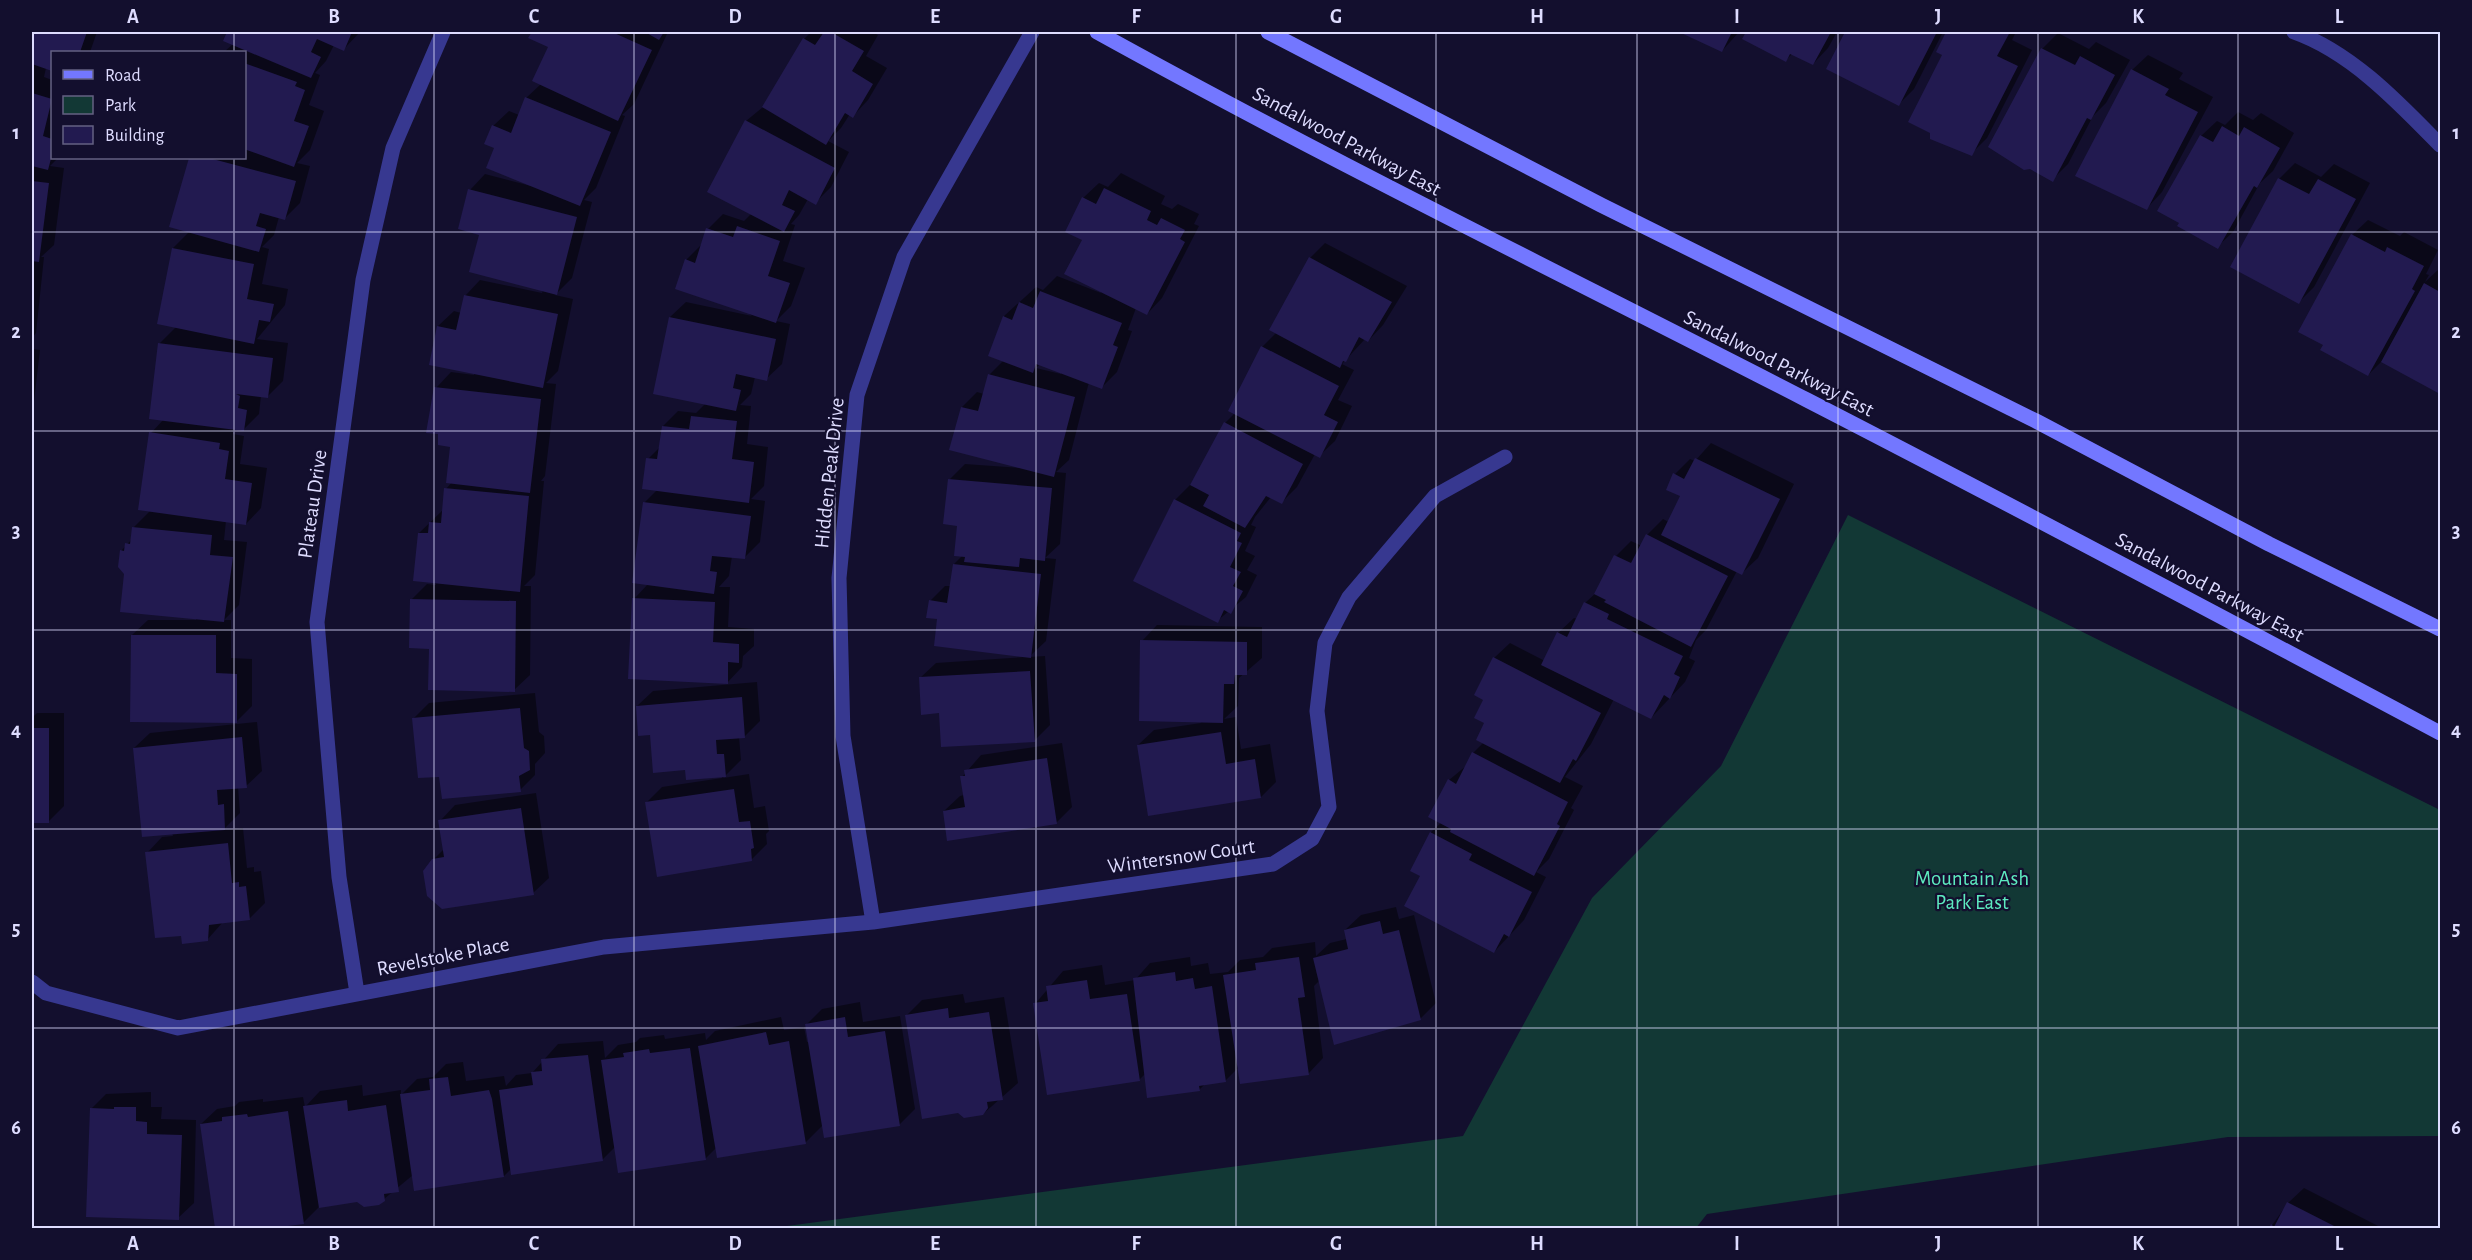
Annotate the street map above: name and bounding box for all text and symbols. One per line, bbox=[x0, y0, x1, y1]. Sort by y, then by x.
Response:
text: A bbox=[127, 7, 139, 27]
text: B bbox=[328, 7, 340, 27]
text: C bbox=[529, 7, 540, 27]
text: D bbox=[728, 7, 742, 27]
text: E bbox=[930, 7, 940, 27]
text: F bbox=[1131, 7, 1141, 27]
text: G bbox=[1330, 7, 1342, 27]
text: H bbox=[1530, 7, 1544, 27]
text: I bbox=[1734, 7, 1740, 27]
text: J bbox=[1935, 7, 1941, 27]
text: K bbox=[2132, 7, 2144, 27]
text: L bbox=[2335, 7, 2344, 27]
legend bbox=[51, 51, 246, 159]
text: Road bbox=[105, 67, 141, 85]
street label: Sandalwood Parkway East bbox=[1249, 83, 1445, 200]
text: Park bbox=[105, 97, 137, 115]
text: 1 bbox=[12, 123, 20, 143]
text: 1 bbox=[2452, 123, 2460, 143]
text: Building bbox=[105, 127, 165, 145]
street label: Sandalwood Parkway East bbox=[1680, 306, 1877, 421]
text: 2 bbox=[11, 322, 21, 342]
text: 2 bbox=[2451, 322, 2461, 342]
street label: Hidden Peak Drive bbox=[811, 397, 848, 549]
street label: Plateau Drive bbox=[294, 448, 331, 560]
text: 3 bbox=[12, 521, 20, 541]
text: 3 bbox=[2452, 521, 2460, 541]
street label: Sandalwood Parkway East bbox=[2112, 529, 2308, 646]
text: 4 bbox=[11, 720, 21, 740]
text: 4 bbox=[2451, 720, 2461, 740]
street label: Wintersnow Court bbox=[1106, 836, 1256, 877]
park label: Mountain Ash Park East bbox=[1915, 868, 2029, 913]
text: 5 bbox=[12, 919, 20, 939]
text: 5 bbox=[2452, 919, 2460, 939]
street label: Revelstoke Place bbox=[375, 933, 511, 980]
text: 6 bbox=[11, 1118, 21, 1138]
text: 6 bbox=[2451, 1118, 2461, 1138]
text: A bbox=[127, 1234, 139, 1254]
text: B bbox=[328, 1234, 340, 1254]
text: C bbox=[529, 1234, 540, 1254]
text: D bbox=[728, 1234, 742, 1254]
text: E bbox=[930, 1234, 940, 1254]
text: F bbox=[1131, 1234, 1141, 1254]
text: G bbox=[1330, 1234, 1342, 1254]
text: H bbox=[1530, 1234, 1544, 1254]
text: I bbox=[1734, 1234, 1740, 1254]
text: J bbox=[1935, 1234, 1941, 1254]
text: K bbox=[2132, 1234, 2144, 1254]
text: L bbox=[2335, 1234, 2344, 1254]

